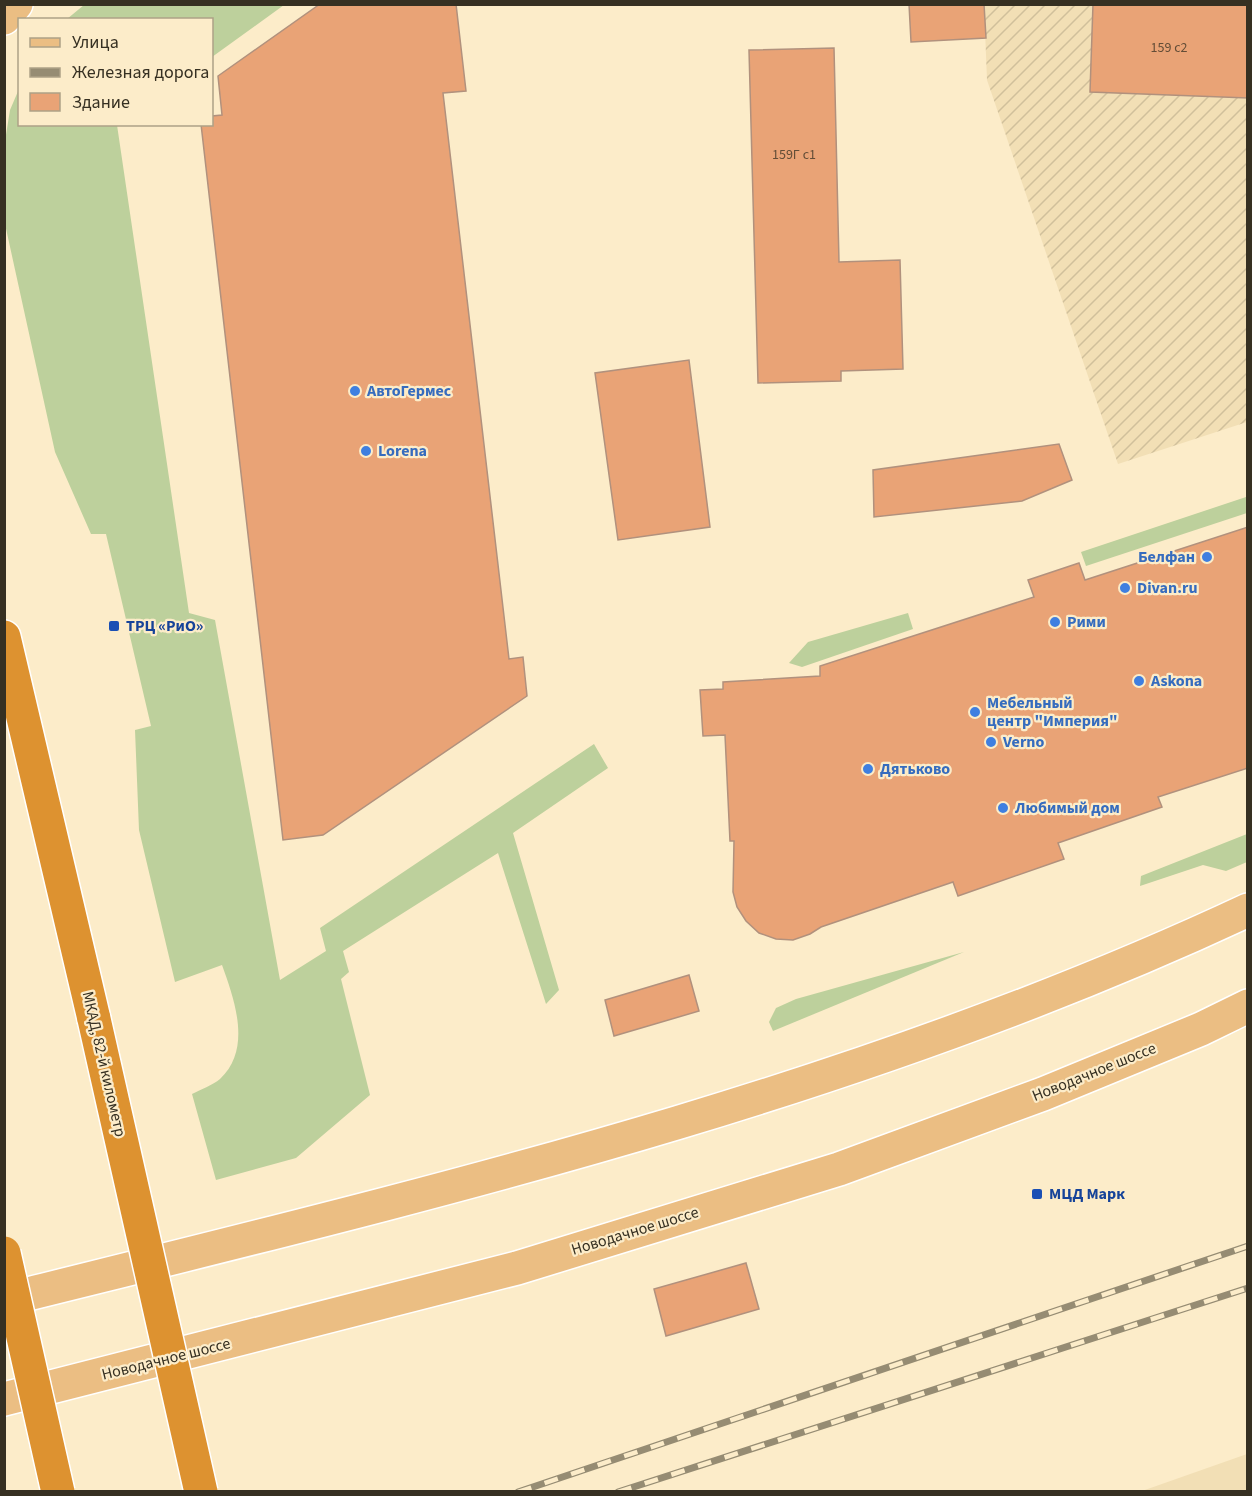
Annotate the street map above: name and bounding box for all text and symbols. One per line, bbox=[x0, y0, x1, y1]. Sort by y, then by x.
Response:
legend bbox=[18, 18, 213, 126]
text: Улица bbox=[72, 30, 119, 55]
house number: 159 с2 bbox=[1150, 38, 1188, 58]
text: Железная дорога bbox=[72, 60, 209, 85]
text: Здание bbox=[72, 90, 130, 115]
house number: 159Г с1 bbox=[772, 145, 816, 165]
place label: АвтоГермес bbox=[366, 380, 452, 402]
marker: АвтоГермес bbox=[348, 384, 362, 398]
place label: Lorena bbox=[378, 440, 427, 462]
marker: Lorena bbox=[359, 444, 373, 458]
place label: Белфан bbox=[1138, 546, 1195, 568]
marker: Белфан bbox=[1200, 550, 1214, 564]
place label: Divan.ru bbox=[1137, 577, 1197, 599]
marker: Divan.ru bbox=[1118, 581, 1132, 595]
place label: Рими bbox=[1067, 611, 1106, 633]
place label: ТРЦ «РиО» bbox=[126, 615, 204, 637]
marker: Рими bbox=[1048, 615, 1062, 629]
marker: ТРЦ «РиО» bbox=[107, 619, 121, 633]
place label: Askona bbox=[1150, 670, 1202, 692]
marker: Askona bbox=[1132, 674, 1146, 688]
place label: Мебельный центр "Империя" bbox=[987, 692, 1118, 732]
marker: Мебельный центр "Империя" bbox=[968, 705, 982, 719]
place label: Verno bbox=[1002, 731, 1044, 753]
marker: Verno bbox=[984, 735, 998, 749]
place label: Дятьково bbox=[880, 758, 950, 780]
marker: Дятьково bbox=[861, 762, 875, 776]
place label: Любимый дом bbox=[1014, 797, 1120, 819]
marker: Любимый дом bbox=[996, 801, 1010, 815]
street label: МКАД, 82-й километр bbox=[77, 989, 131, 1139]
street label: Новодачное шоссе bbox=[1029, 1037, 1159, 1107]
place label: МЦД Марк bbox=[1049, 1183, 1125, 1205]
marker: МЦД Марк bbox=[1030, 1187, 1044, 1201]
street label: Новодачное шоссе bbox=[569, 1201, 701, 1261]
street label: Новодачное шоссе bbox=[99, 1332, 233, 1386]

